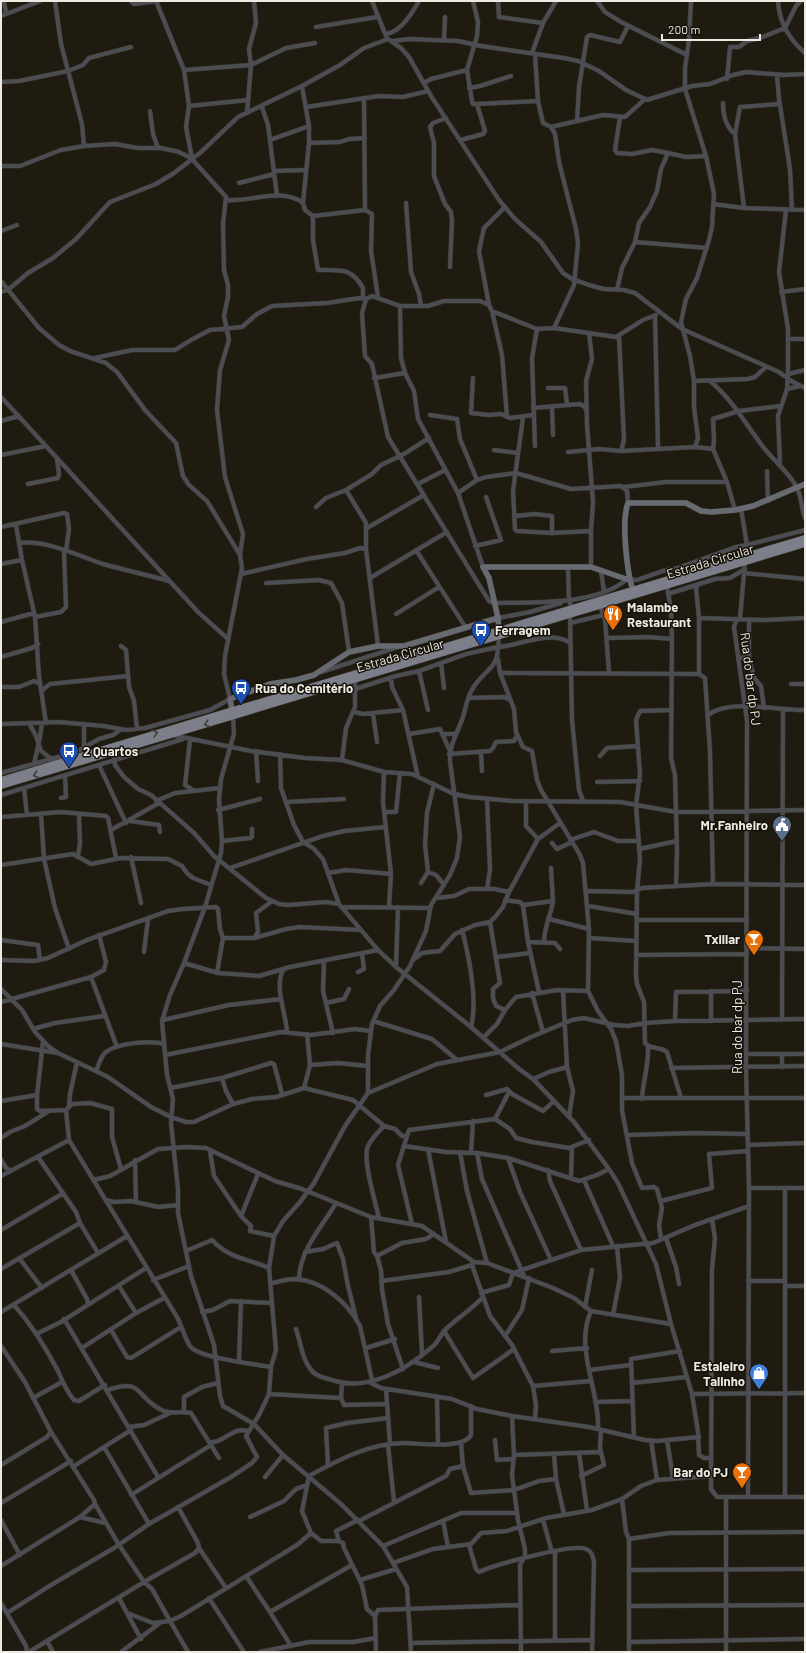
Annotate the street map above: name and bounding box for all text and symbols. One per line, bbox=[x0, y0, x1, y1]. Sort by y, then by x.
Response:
scale bar bbox=[662, 16, 760, 42]
text: 200 m bbox=[668, 22, 700, 36]
street label: Estrada Circular bbox=[664, 540, 756, 582]
place label: Malambe Restaurant bbox=[627, 599, 691, 630]
restaurant icon: Malambe Restaurant bbox=[602, 603, 624, 631]
bus stop icon: Ferragem bbox=[470, 619, 492, 647]
place label: Ferragem bbox=[495, 622, 551, 638]
street label: Rua do bar dp PJ bbox=[737, 631, 765, 727]
street label: Estrada Circular bbox=[354, 635, 446, 675]
bus stop icon: Rua do Cemitério bbox=[230, 677, 252, 705]
place label: Rua do Cemitério bbox=[255, 680, 353, 696]
one-way arrow bbox=[203, 720, 210, 728]
one-way arrow bbox=[151, 729, 158, 738]
bus stop icon: 2 Quartos bbox=[58, 740, 80, 768]
place label: 2 Quartos bbox=[83, 743, 139, 759]
one-way arrow bbox=[33, 770, 40, 779]
public building icon: Mr.Fanheiro bbox=[771, 814, 793, 842]
place label: Mr.Fanheiro bbox=[701, 817, 768, 833]
bar icon: Txillar bbox=[743, 928, 765, 956]
place label: Txillar bbox=[705, 931, 740, 947]
street label: Rua do bar dp PJ bbox=[729, 980, 745, 1074]
place label: Estaleiro Talinho bbox=[693, 1358, 745, 1389]
shop icon: Estaleiro Talinho bbox=[748, 1362, 770, 1390]
bar icon: Bar do PJ bbox=[731, 1461, 753, 1489]
place label: Bar do PJ bbox=[673, 1464, 728, 1480]

